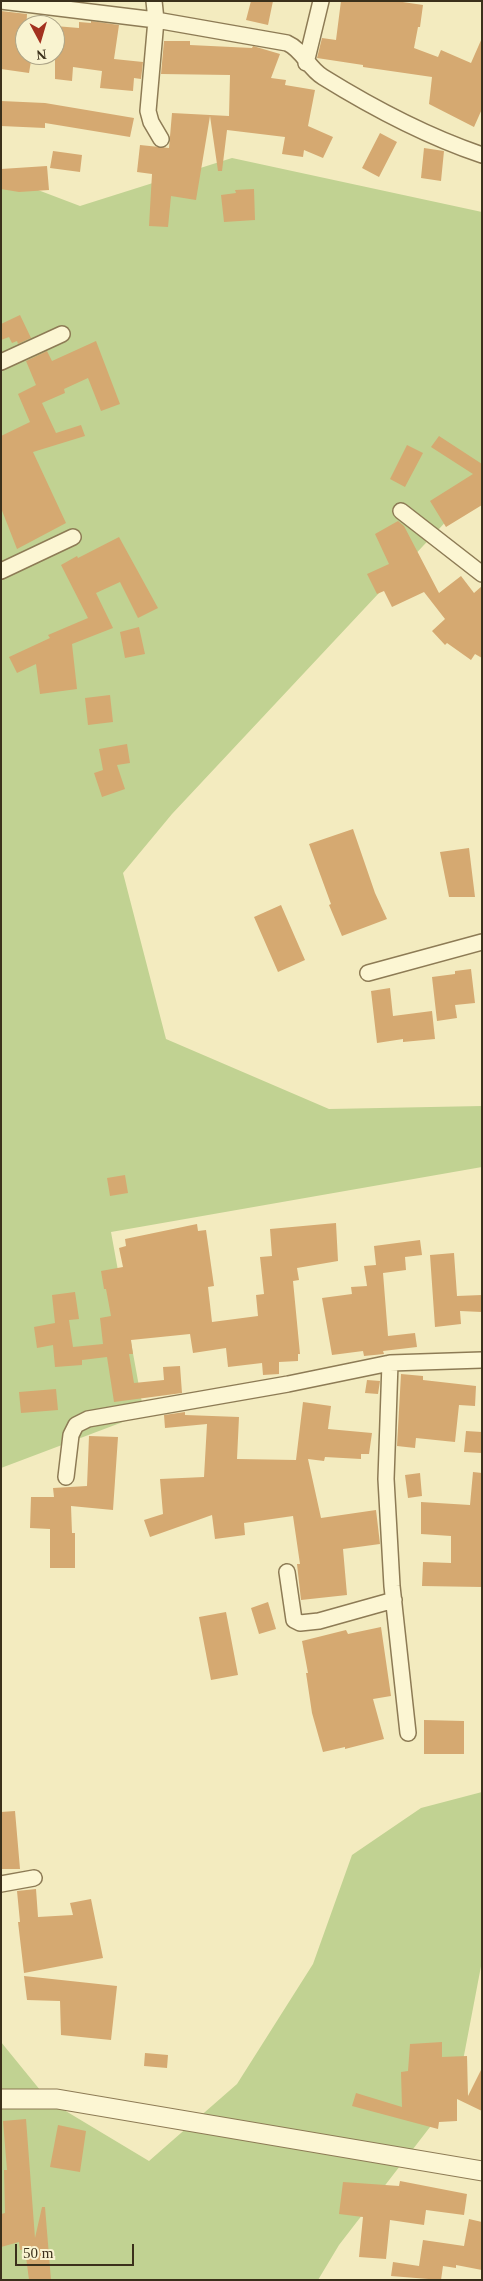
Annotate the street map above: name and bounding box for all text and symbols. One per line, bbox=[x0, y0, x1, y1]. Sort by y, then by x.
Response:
north arrow bbox=[15, 15, 65, 65]
text: N bbox=[36, 46, 47, 62]
scale bar bbox=[18, 2234, 136, 2266]
text: 50 m bbox=[23, 2245, 53, 2261]

